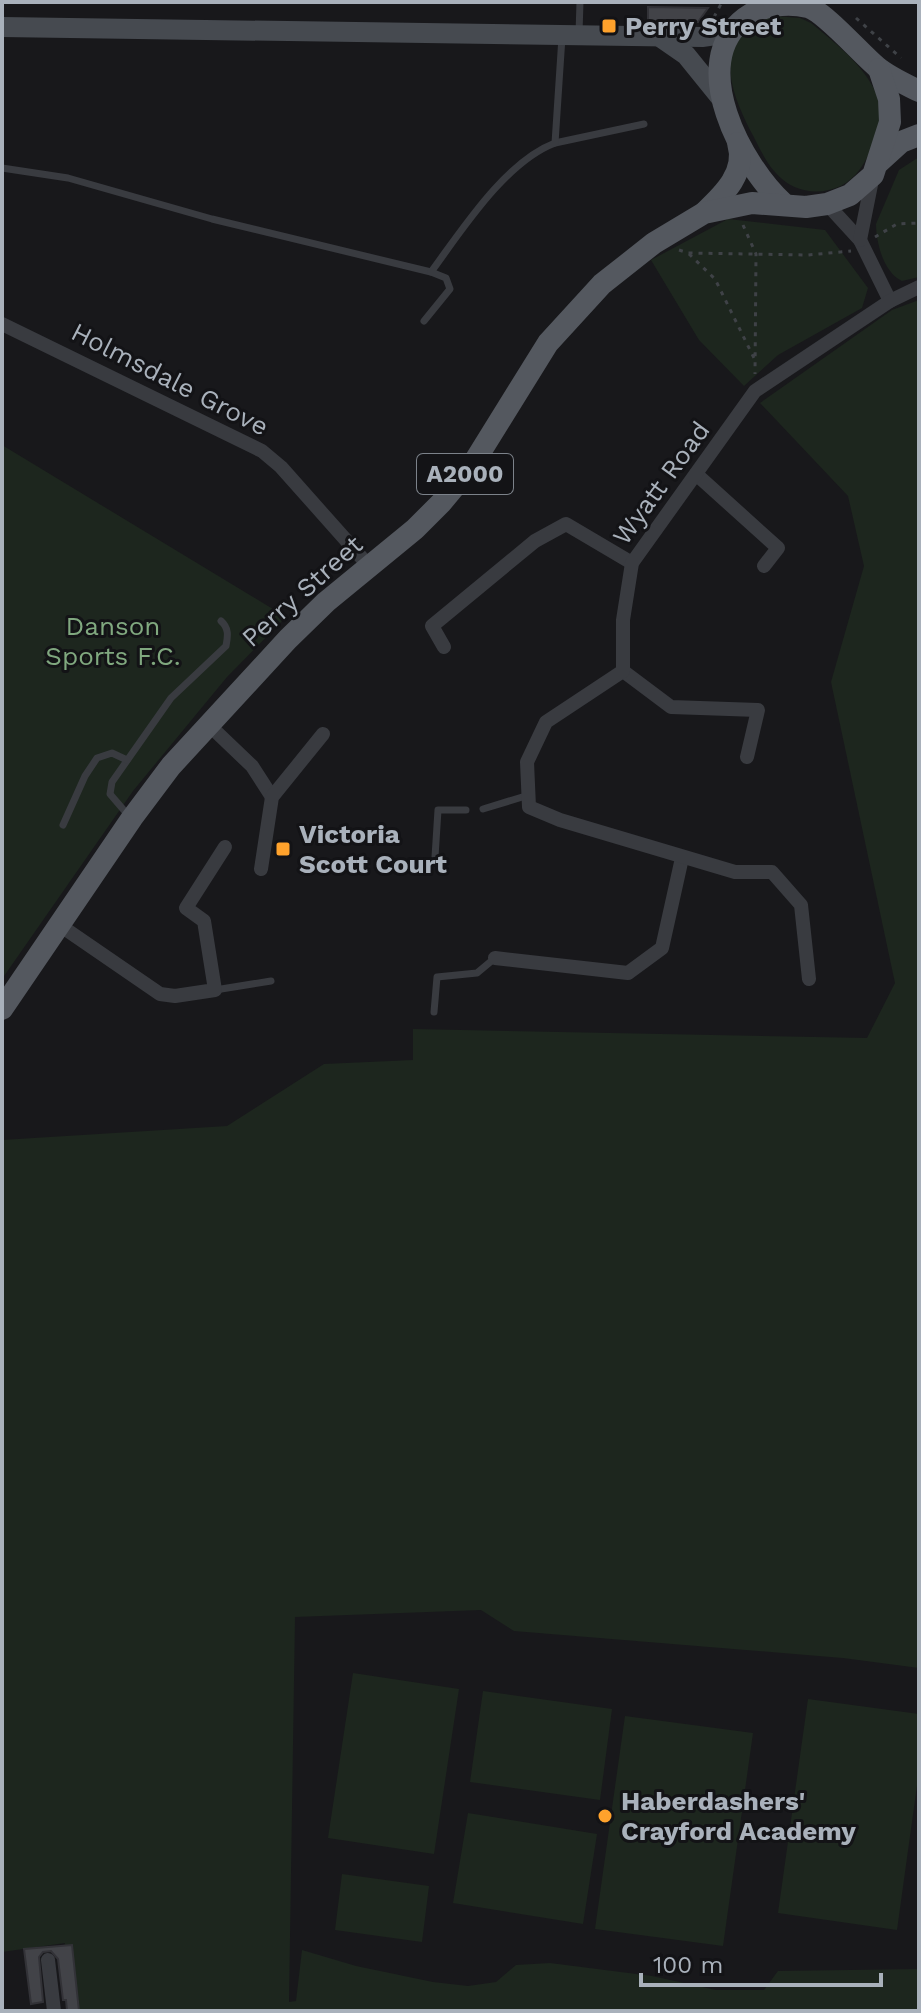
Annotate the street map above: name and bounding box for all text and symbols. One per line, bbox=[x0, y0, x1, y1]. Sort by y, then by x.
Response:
place label: Perry Street bbox=[625, 11, 782, 41]
marker: Perry Street bbox=[600, 17, 618, 35]
street label: Holmsdale Grove bbox=[67, 316, 273, 442]
street label: Wyatt Road bbox=[606, 416, 716, 550]
road number: A2000 bbox=[417, 454, 513, 494]
street label: Perry Street bbox=[236, 529, 368, 653]
park label: Danson Sports F.C. bbox=[45, 611, 181, 671]
place label: Victoria Scott Court bbox=[299, 819, 447, 879]
marker: Victoria Scott Court bbox=[274, 840, 292, 858]
place label: Haberdashers' Crayford Academy bbox=[621, 1786, 856, 1846]
marker: Haberdashers' Crayford Academy bbox=[596, 1807, 614, 1825]
scale bar bbox=[641, 1937, 881, 1987]
text: 100 m bbox=[653, 1951, 723, 1979]

